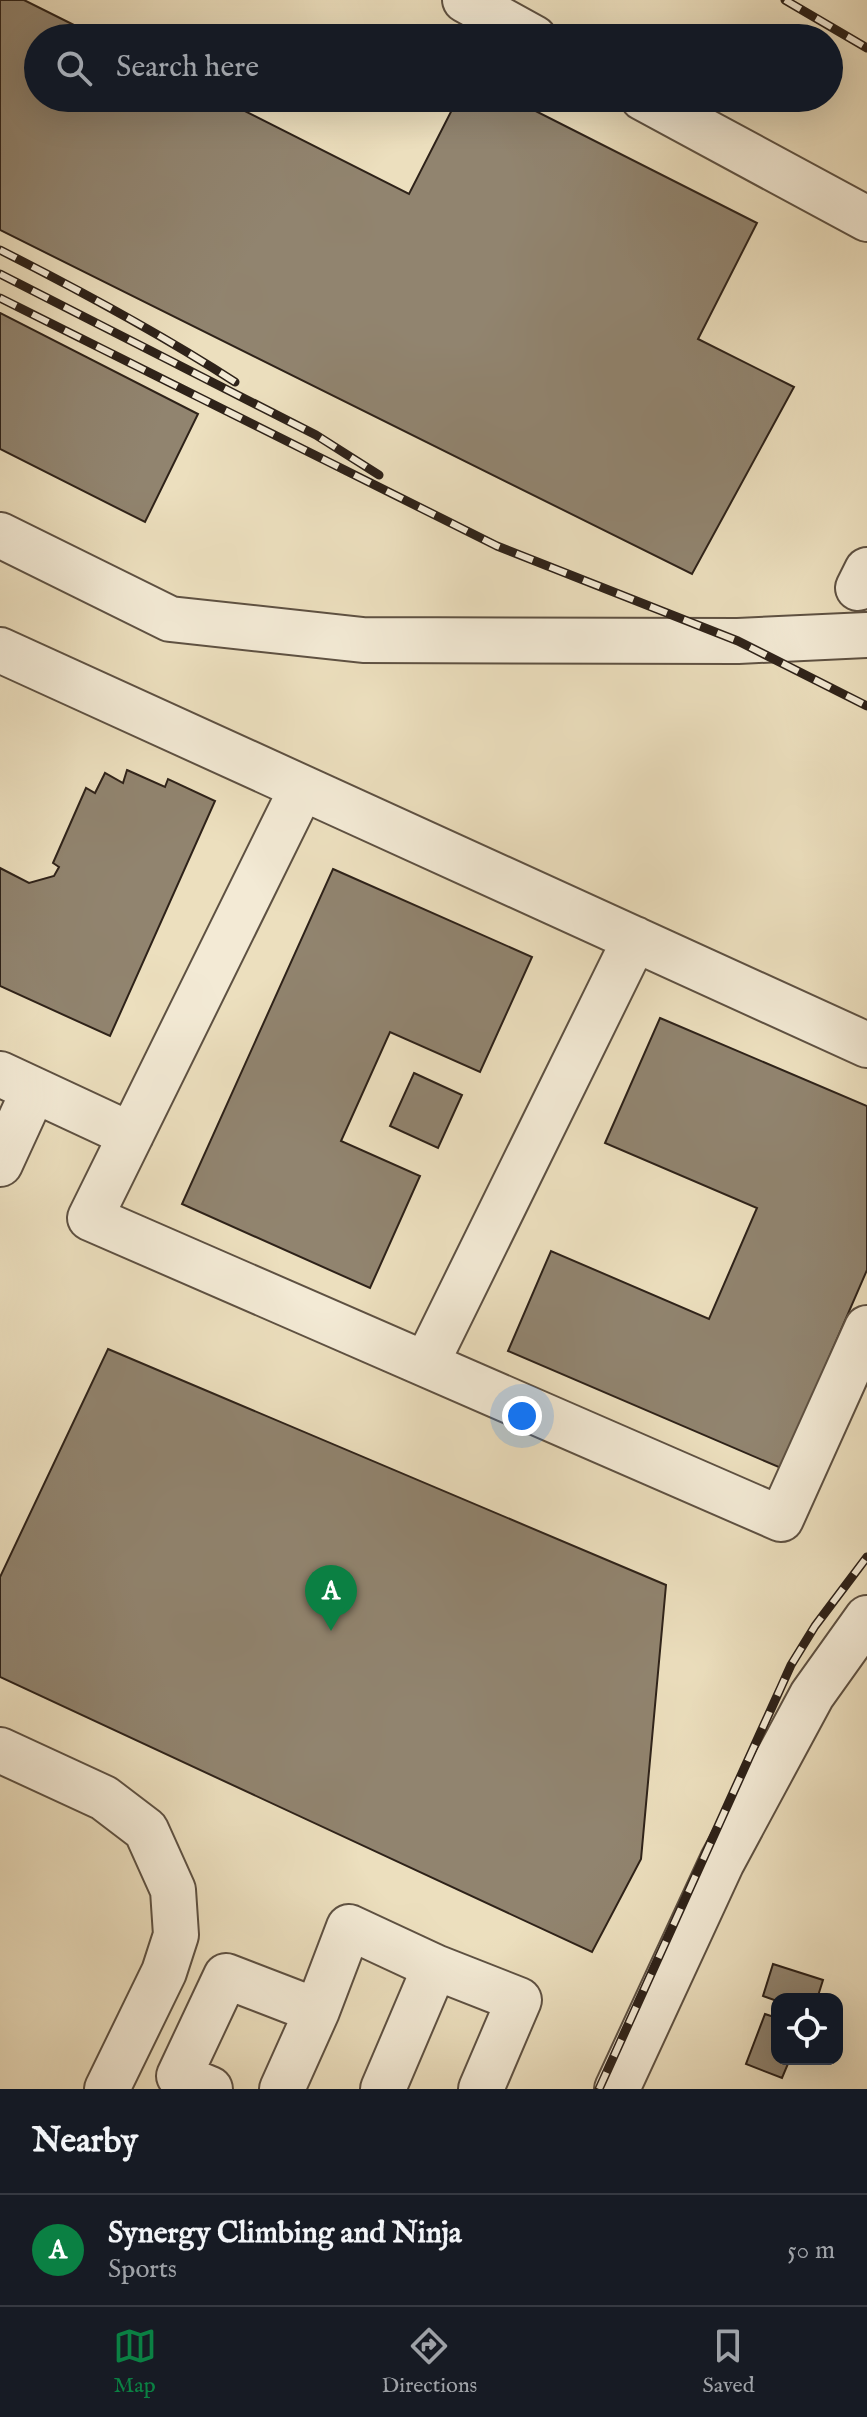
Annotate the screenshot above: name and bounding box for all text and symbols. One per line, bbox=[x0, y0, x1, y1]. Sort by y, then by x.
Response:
search box bbox=[24, 24, 843, 112]
icon: search bbox=[52, 46, 96, 90]
text: Search here bbox=[116, 49, 259, 87]
your location bbox=[502, 1396, 542, 1436]
pin: A bbox=[305, 1565, 357, 1631]
map controls bbox=[771, 1993, 843, 2065]
button: locate bbox=[771, 1993, 843, 2065]
text: Nearby bbox=[32, 2120, 138, 2163]
text: Synergy Climbing and Ninja bbox=[108, 2215, 462, 2253]
text: A bbox=[49, 2234, 67, 2267]
text: 50 m bbox=[787, 2234, 835, 2267]
text: Sports bbox=[108, 2253, 177, 2286]
tab: Map bbox=[113, 2324, 157, 2400]
tab: Directions bbox=[382, 2324, 477, 2400]
tab: Saved bbox=[702, 2324, 754, 2400]

